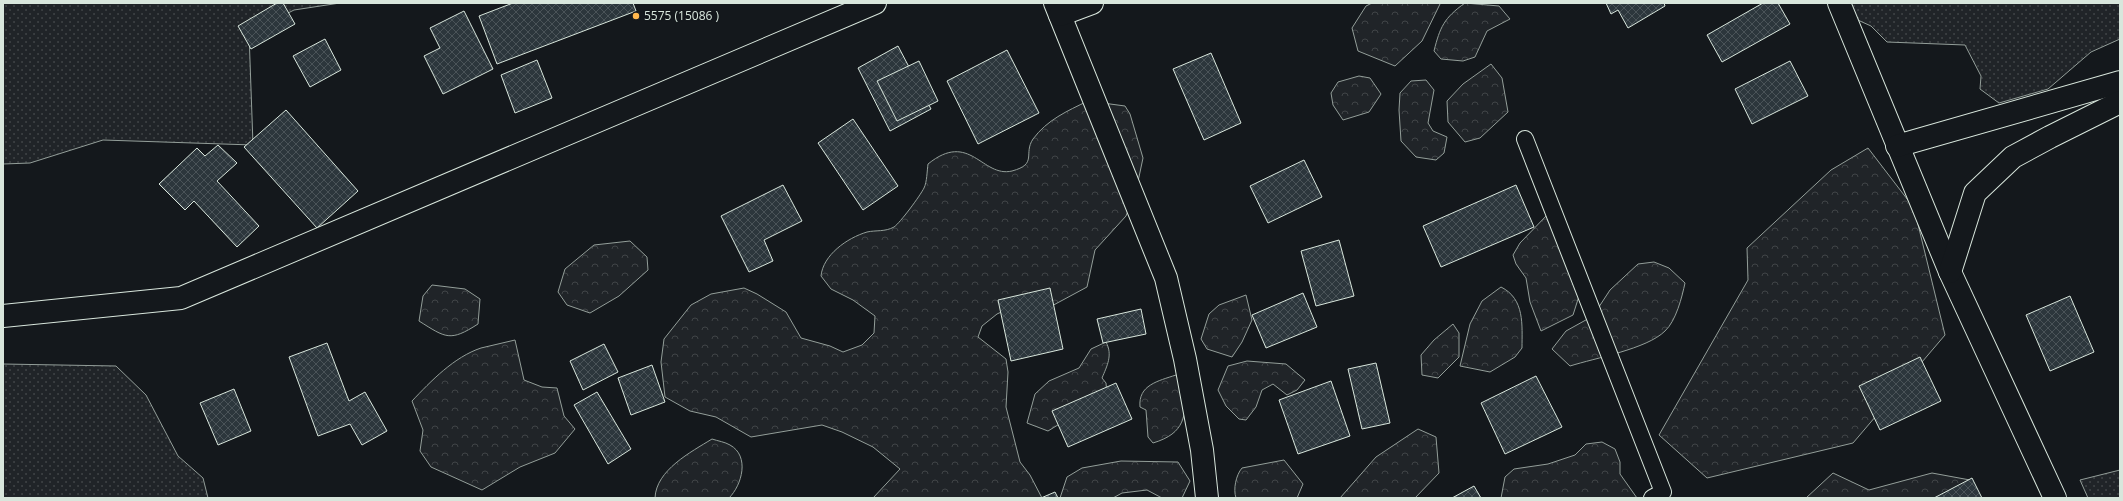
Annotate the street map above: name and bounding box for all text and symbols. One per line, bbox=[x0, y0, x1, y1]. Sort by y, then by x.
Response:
place label: 5575 (15086 ) bbox=[644, 7, 720, 24]
marker: 5575 (15086 ) bbox=[631, 11, 641, 21]

